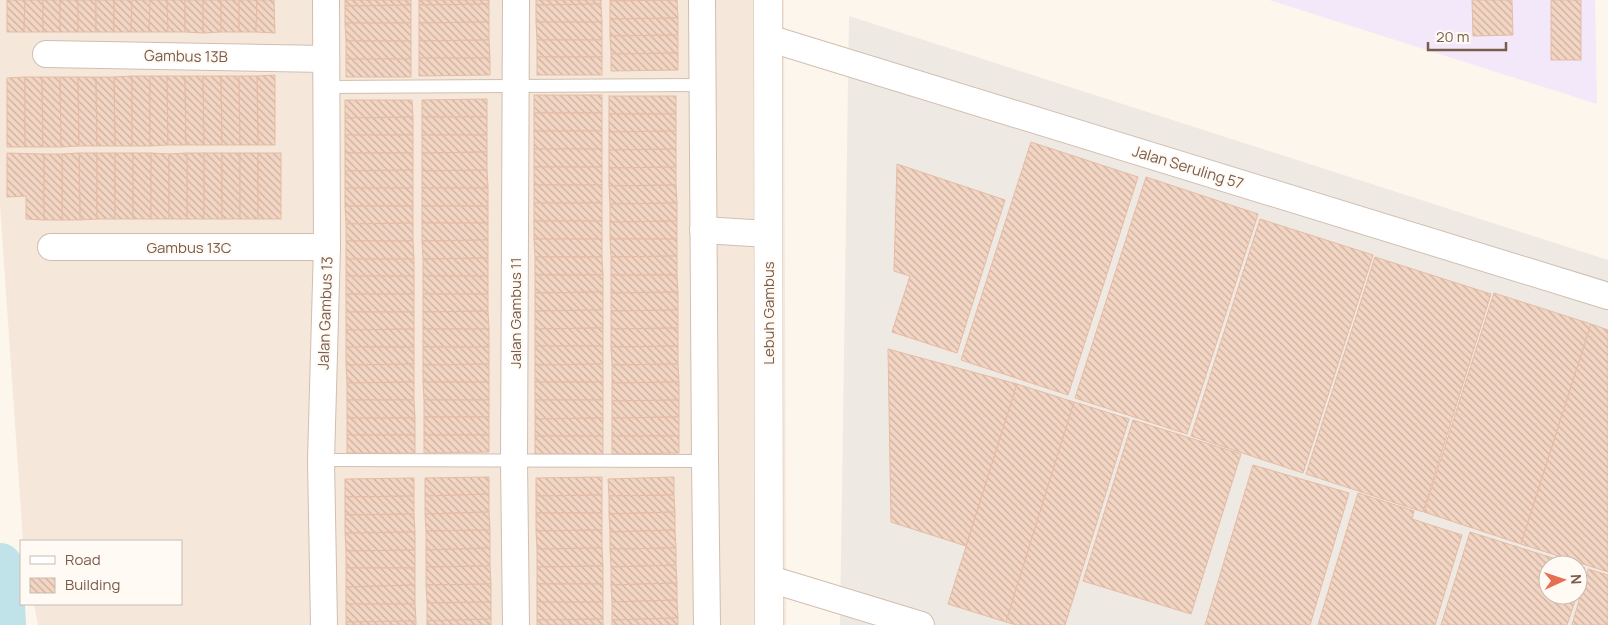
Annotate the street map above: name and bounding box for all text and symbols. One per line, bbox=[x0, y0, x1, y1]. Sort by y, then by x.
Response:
scale bar bbox=[1428, 20, 1506, 52]
text: 20 m bbox=[1436, 26, 1469, 47]
street label: Gambus 13B bbox=[144, 45, 228, 67]
street label: Jalan Seruling 57 bbox=[1130, 140, 1246, 194]
street label: Gambus 13C bbox=[146, 237, 232, 258]
street label: Jalan Gambus 13 bbox=[313, 256, 337, 370]
street label: Jalan Gambus 11 bbox=[505, 257, 526, 369]
street label: Lebuh Gambus bbox=[758, 261, 779, 365]
legend bbox=[20, 540, 182, 605]
text: Road bbox=[65, 549, 101, 570]
north arrow bbox=[1538, 555, 1588, 605]
text: Building bbox=[65, 574, 120, 595]
text: N bbox=[1567, 574, 1586, 585]

